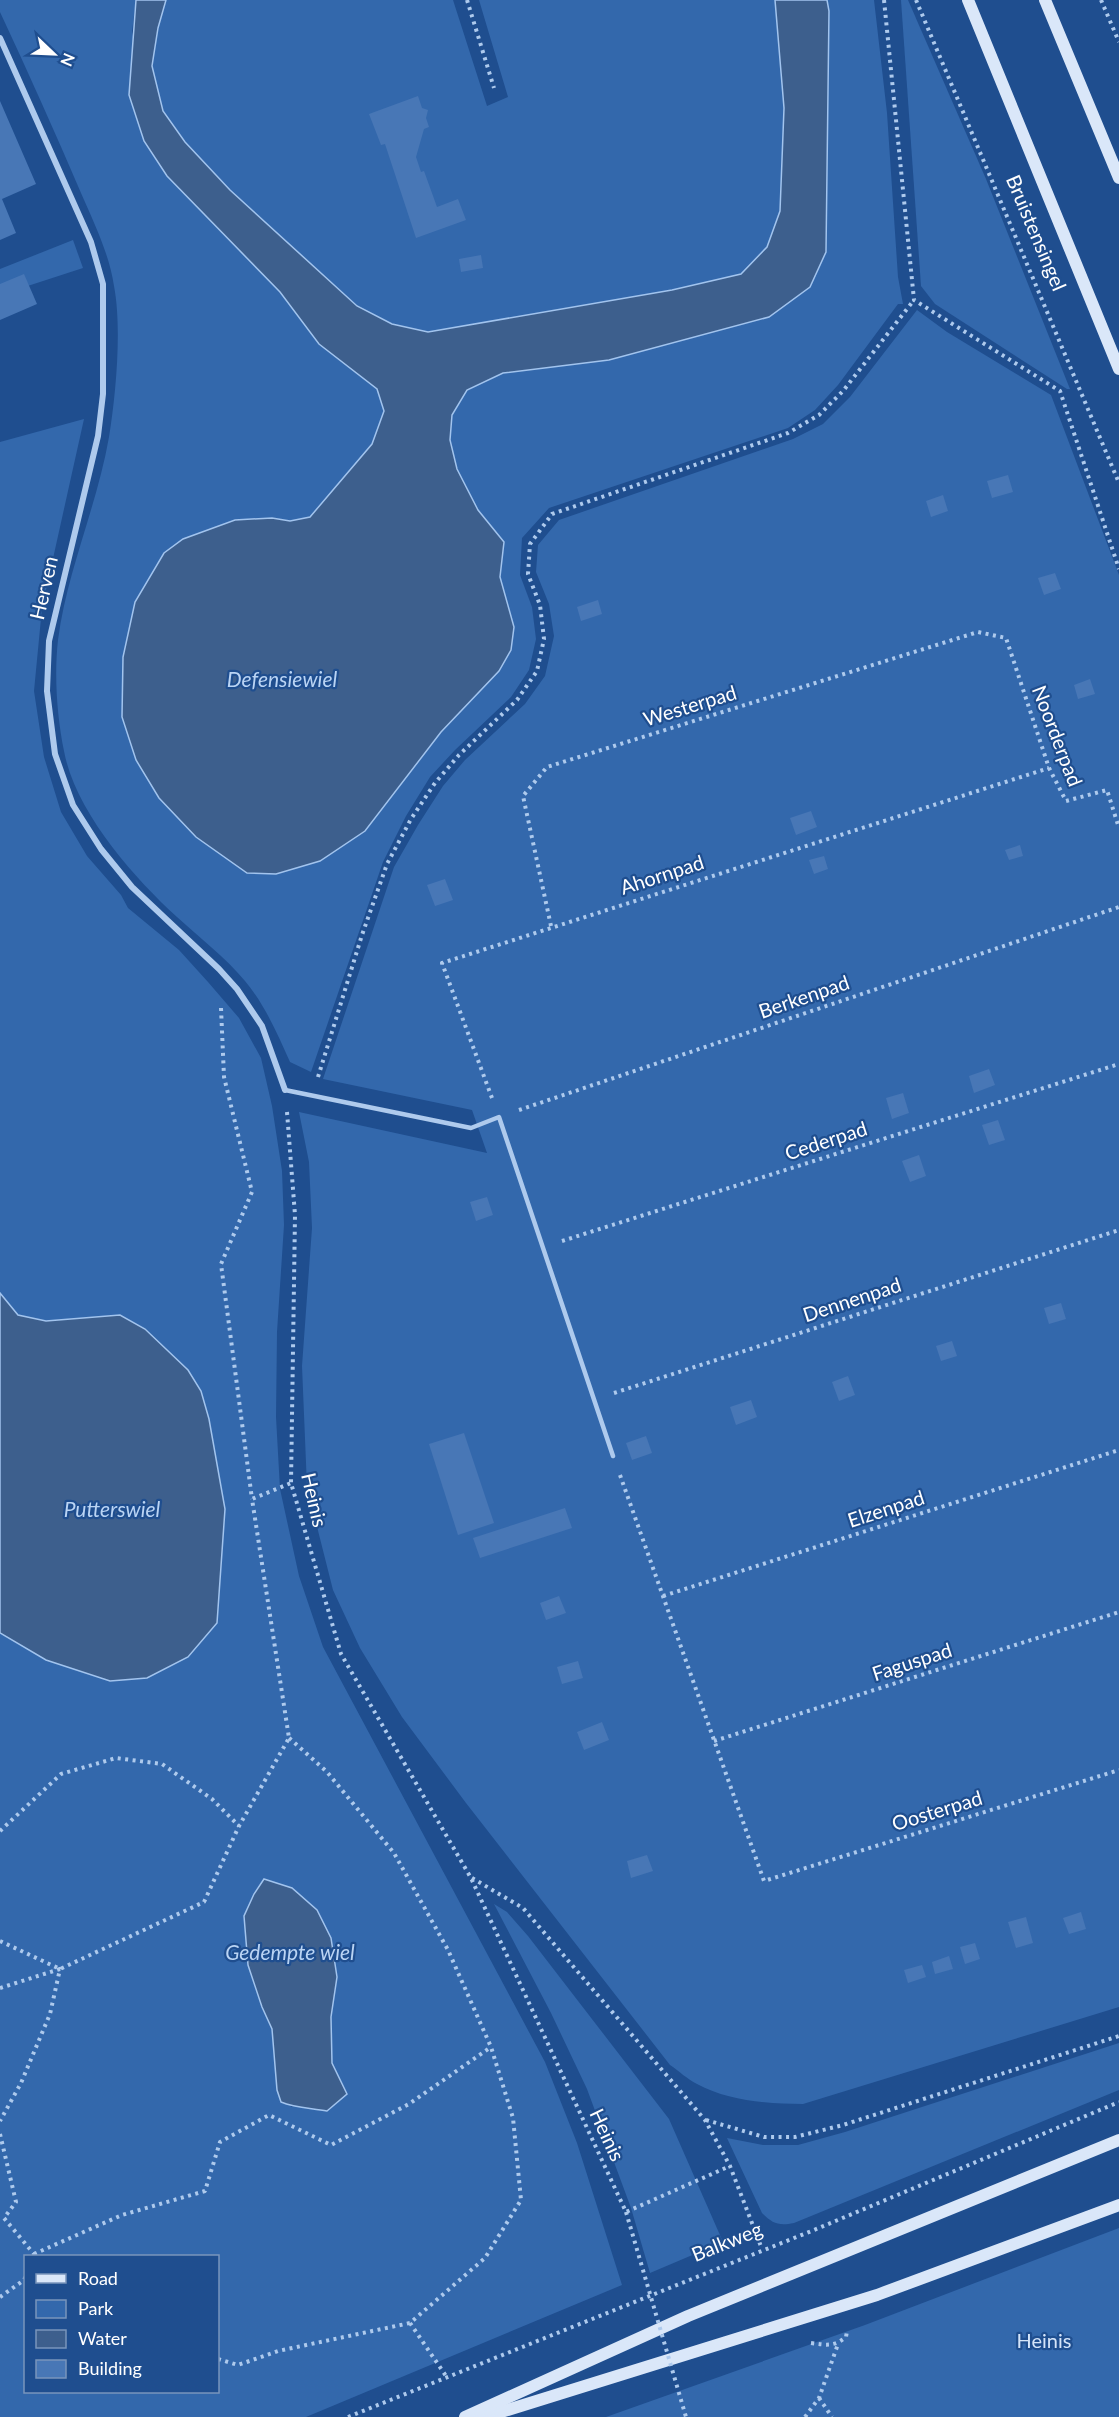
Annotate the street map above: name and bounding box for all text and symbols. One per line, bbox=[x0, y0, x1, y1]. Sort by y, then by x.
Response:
north arrow bbox=[24, 24, 84, 84]
text: N bbox=[57, 51, 79, 69]
street label: Bruistensingel bbox=[1002, 171, 1072, 294]
street label: Herven bbox=[24, 554, 62, 622]
water label: Defensiewiel bbox=[227, 666, 337, 691]
street label: Westerpad bbox=[640, 680, 739, 731]
street label: Noorderpad bbox=[1028, 682, 1088, 789]
street label: Ahornpad bbox=[617, 849, 707, 899]
street label: Berkenpad bbox=[755, 969, 852, 1023]
street label: Cederpad bbox=[782, 1115, 870, 1165]
street label: Dennenpad bbox=[799, 1272, 904, 1326]
street label: Heinis bbox=[297, 1470, 333, 1529]
street label: Elzenpad bbox=[844, 1484, 927, 1532]
water label: Putterswiel bbox=[64, 1496, 161, 1521]
street label: Faguspad bbox=[869, 1637, 955, 1685]
street label: Oosterpad bbox=[889, 1785, 985, 1835]
water label: Gedempte wiel bbox=[225, 1939, 355, 1964]
street label: Heinis bbox=[585, 2105, 630, 2165]
street label: Balkweg bbox=[688, 2216, 765, 2266]
legend bbox=[24, 2255, 219, 2393]
text: Road bbox=[78, 2267, 118, 2289]
text: Park bbox=[78, 2297, 114, 2319]
text: Water bbox=[78, 2327, 127, 2349]
park label: Heinis bbox=[1017, 2328, 1071, 2352]
text: Building bbox=[78, 2357, 142, 2379]

